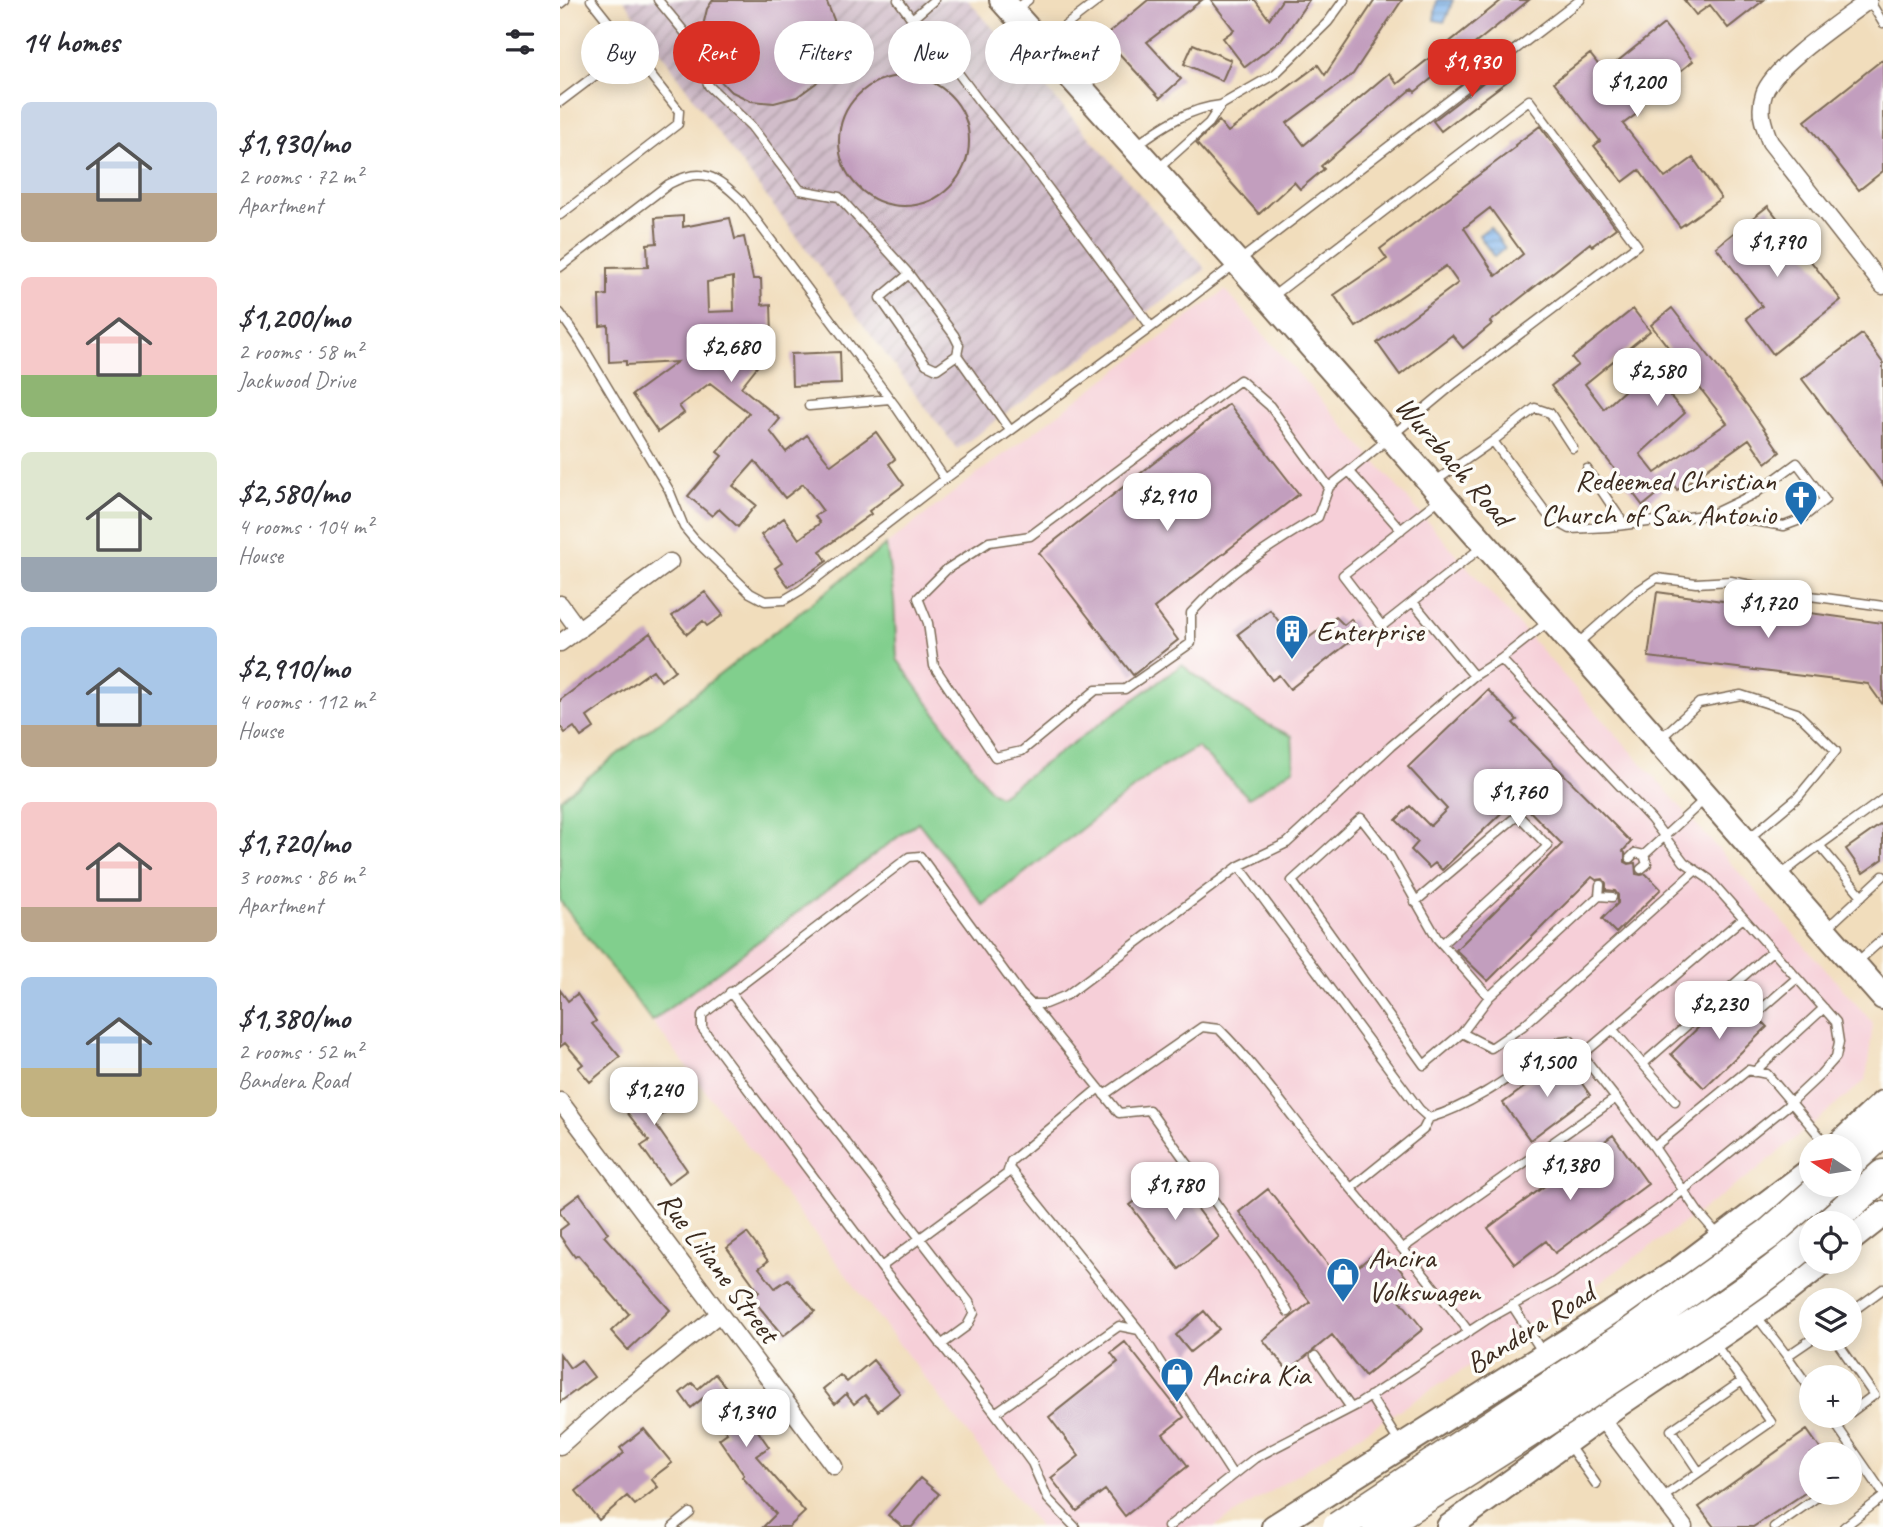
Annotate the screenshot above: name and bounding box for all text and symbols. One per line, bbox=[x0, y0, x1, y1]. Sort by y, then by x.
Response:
chip: Buy bbox=[581, 21, 659, 84]
chip: Rent bbox=[673, 21, 760, 84]
chip: Filters bbox=[774, 21, 874, 84]
chip: New bbox=[888, 21, 971, 84]
chip: Apartment bbox=[985, 21, 1121, 84]
text: 14 homes bbox=[21, 23, 119, 61]
icon: filters bbox=[501, 23, 539, 61]
pin: $1,930 bbox=[1415, 40, 1529, 99]
text: $1,930 bbox=[1444, 47, 1500, 76]
pin: $1,200 bbox=[1580, 60, 1694, 119]
text: $1,200 bbox=[1609, 67, 1665, 96]
text: $1,930/mo bbox=[238, 124, 350, 162]
icon: home bbox=[77, 130, 161, 214]
text: 2 rooms · 72 m² bbox=[238, 162, 362, 191]
text: Apartment bbox=[238, 191, 323, 220]
pin: $1,790 bbox=[1720, 219, 1834, 279]
text: $1,790 bbox=[1749, 227, 1805, 256]
text: $1,200/mo bbox=[238, 299, 350, 337]
icon: home bbox=[77, 305, 161, 389]
pin: $2,680 bbox=[674, 324, 788, 384]
text: $2,680 bbox=[703, 332, 759, 361]
text: 2 rooms · 58 m² bbox=[238, 337, 362, 366]
pin: $2,580 bbox=[1600, 348, 1714, 408]
text: $2,580 bbox=[1629, 356, 1685, 385]
text: Jackwood Drive bbox=[238, 366, 355, 395]
street label: Wurzbach Road bbox=[1387, 388, 1524, 537]
place label: Redeemed Christian Church of San Antonio bbox=[1541, 461, 1777, 533]
text: $2,580/mo bbox=[238, 474, 349, 512]
pin: $2,910 bbox=[1110, 474, 1224, 533]
church icon: Redeemed Christian Church of San Antonio bbox=[1782, 478, 1820, 527]
icon: home bbox=[77, 480, 161, 564]
text: $2,910 bbox=[1139, 481, 1195, 510]
text: 4 rooms · 104 m² bbox=[238, 512, 373, 541]
text: House bbox=[238, 541, 283, 570]
pin: $1,720 bbox=[1711, 580, 1825, 640]
text: $1,720 bbox=[1740, 588, 1796, 617]
building icon: Enterprise bbox=[1273, 612, 1311, 661]
place label: Enterprise bbox=[1316, 612, 1426, 650]
text: $2,910/mo bbox=[238, 649, 350, 687]
icon: home bbox=[77, 655, 161, 739]
text: 4 rooms · 112 m² bbox=[238, 687, 373, 716]
text: House bbox=[238, 716, 283, 745]
pin: $1,760 bbox=[1461, 770, 1575, 829]
text: $1,760 bbox=[1490, 777, 1546, 806]
text: $1,720/mo bbox=[238, 824, 350, 862]
icon: home bbox=[77, 830, 161, 914]
text: 3 rooms · 86 m² bbox=[238, 862, 362, 891]
text: Apartment bbox=[238, 891, 323, 920]
pin: $2,230 bbox=[1662, 982, 1776, 1041]
text: $2,230 bbox=[1691, 989, 1747, 1018]
text: $1,380/mo bbox=[238, 999, 350, 1037]
icon: home bbox=[77, 1005, 161, 1089]
text: 2 rooms · 52 m² bbox=[238, 1037, 362, 1066]
pin: $1,500 bbox=[1490, 1040, 1604, 1099]
text: $1,500 bbox=[1519, 1047, 1575, 1076]
text: Bandera Road bbox=[238, 1066, 349, 1095]
pin: $1,240 bbox=[597, 1068, 711, 1127]
text: $1,240 bbox=[626, 1075, 682, 1104]
north arrow bbox=[1799, 1134, 1862, 1197]
map controls bbox=[1799, 1134, 1862, 1505]
pin: $1,380 bbox=[1513, 1142, 1627, 1202]
text: $1,380 bbox=[1542, 1150, 1598, 1179]
pin: $1,780 bbox=[1118, 1162, 1232, 1222]
text: $1,780 bbox=[1147, 1170, 1203, 1199]
street label: Rue Liliane Street bbox=[650, 1184, 790, 1353]
button: locate bbox=[1799, 1211, 1862, 1274]
place label: Ancira Volkswagen bbox=[1368, 1238, 1482, 1310]
shop icon: Ancira Volkswagen bbox=[1324, 1255, 1362, 1304]
street label: Bandera Road bbox=[1459, 1271, 1605, 1382]
button: layers bbox=[1799, 1288, 1862, 1351]
shop icon: Ancira Kia bbox=[1158, 1355, 1196, 1404]
place label: Ancira Kia bbox=[1202, 1355, 1312, 1393]
button: + bbox=[1799, 1365, 1862, 1428]
pin: $1,340 bbox=[689, 1390, 803, 1449]
text: $1,340 bbox=[718, 1397, 774, 1426]
button: − bbox=[1799, 1442, 1862, 1505]

